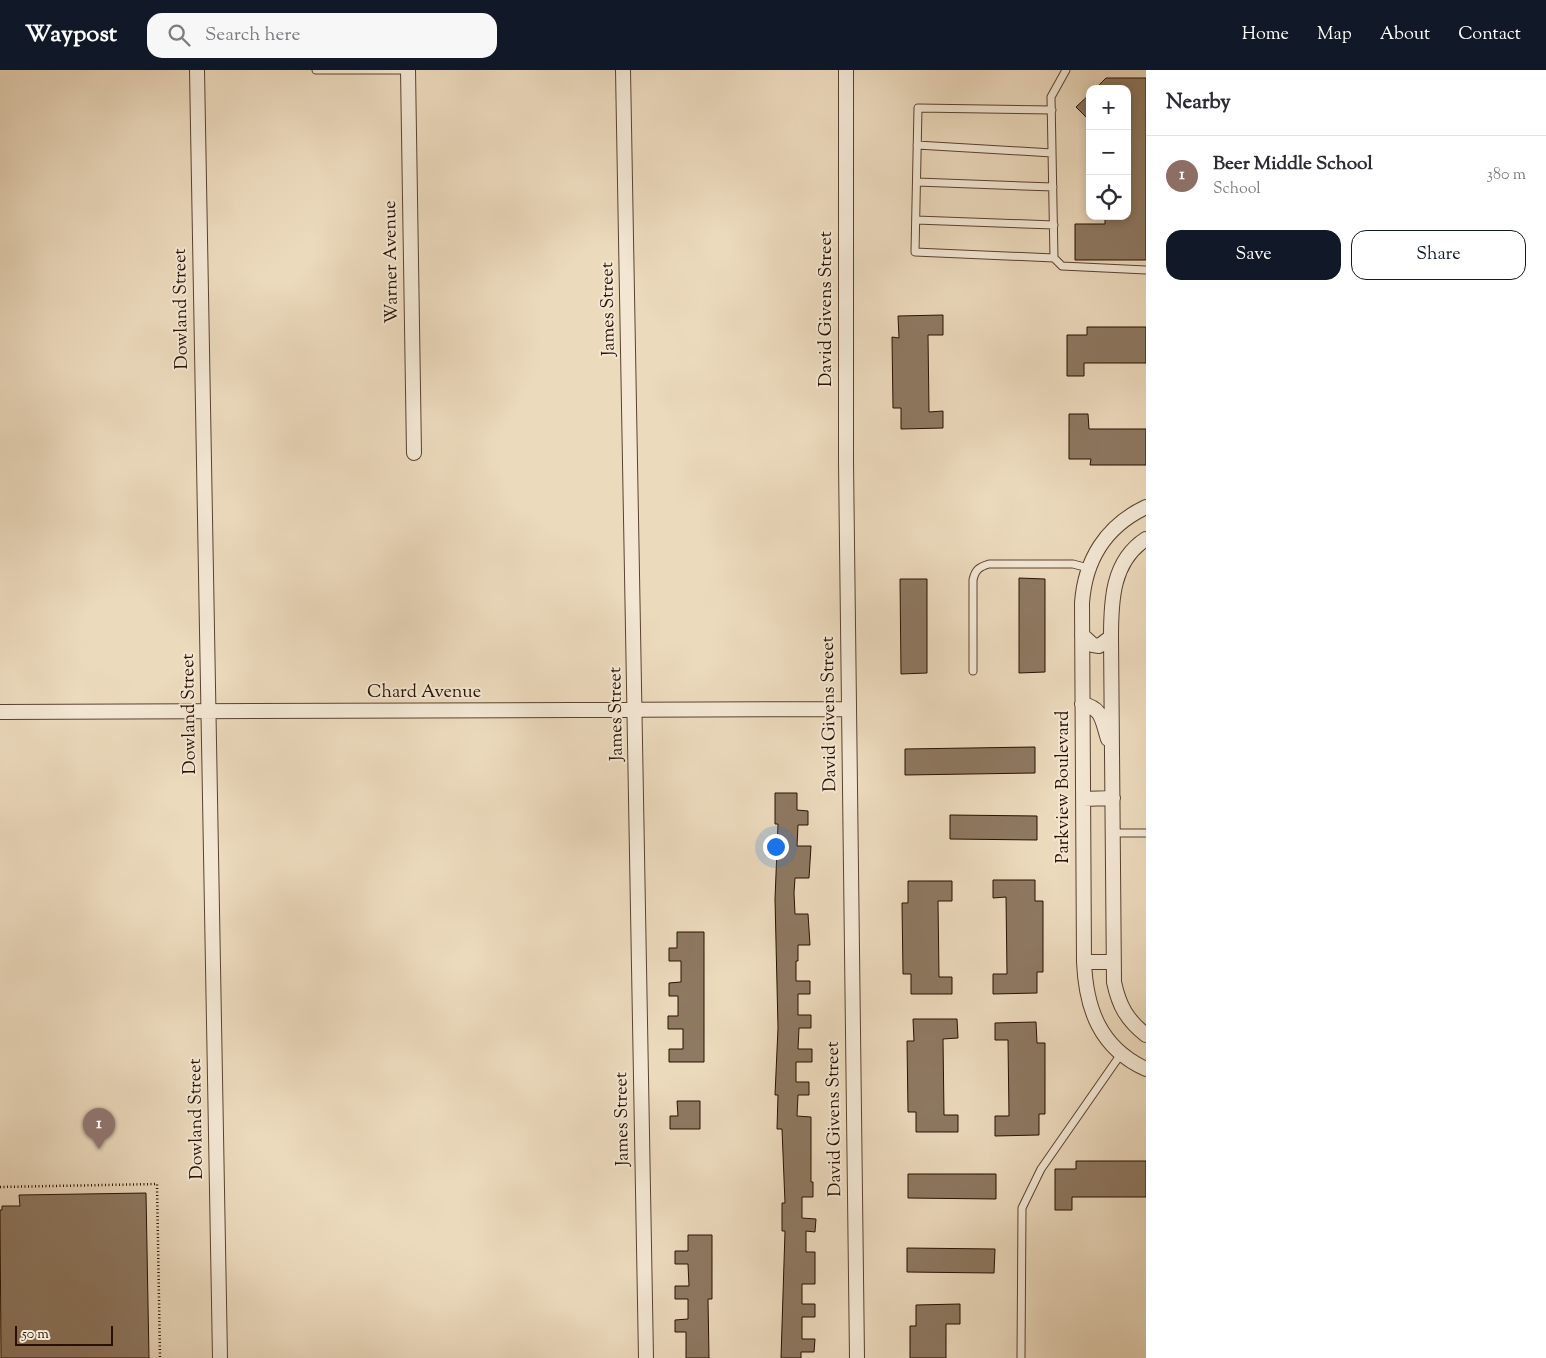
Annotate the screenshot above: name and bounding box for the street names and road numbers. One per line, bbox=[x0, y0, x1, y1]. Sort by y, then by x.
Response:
street label: Warner Avenue bbox=[378, 200, 406, 324]
street label: David Givens Street bbox=[814, 231, 840, 387]
street label: Dowland Street bbox=[168, 248, 196, 370]
street label: James Street bbox=[595, 262, 623, 357]
street label: David Givens Street bbox=[816, 636, 844, 792]
street label: Dowland Street bbox=[176, 653, 204, 775]
street label: James Street bbox=[603, 667, 631, 762]
street label: Chard Avenue bbox=[367, 680, 481, 706]
street label: Parkview Boulevard bbox=[1051, 711, 1077, 863]
street label: David Givens Street bbox=[821, 1041, 849, 1197]
street label: Dowland Street bbox=[183, 1058, 211, 1180]
street label: James Street bbox=[609, 1072, 637, 1167]

